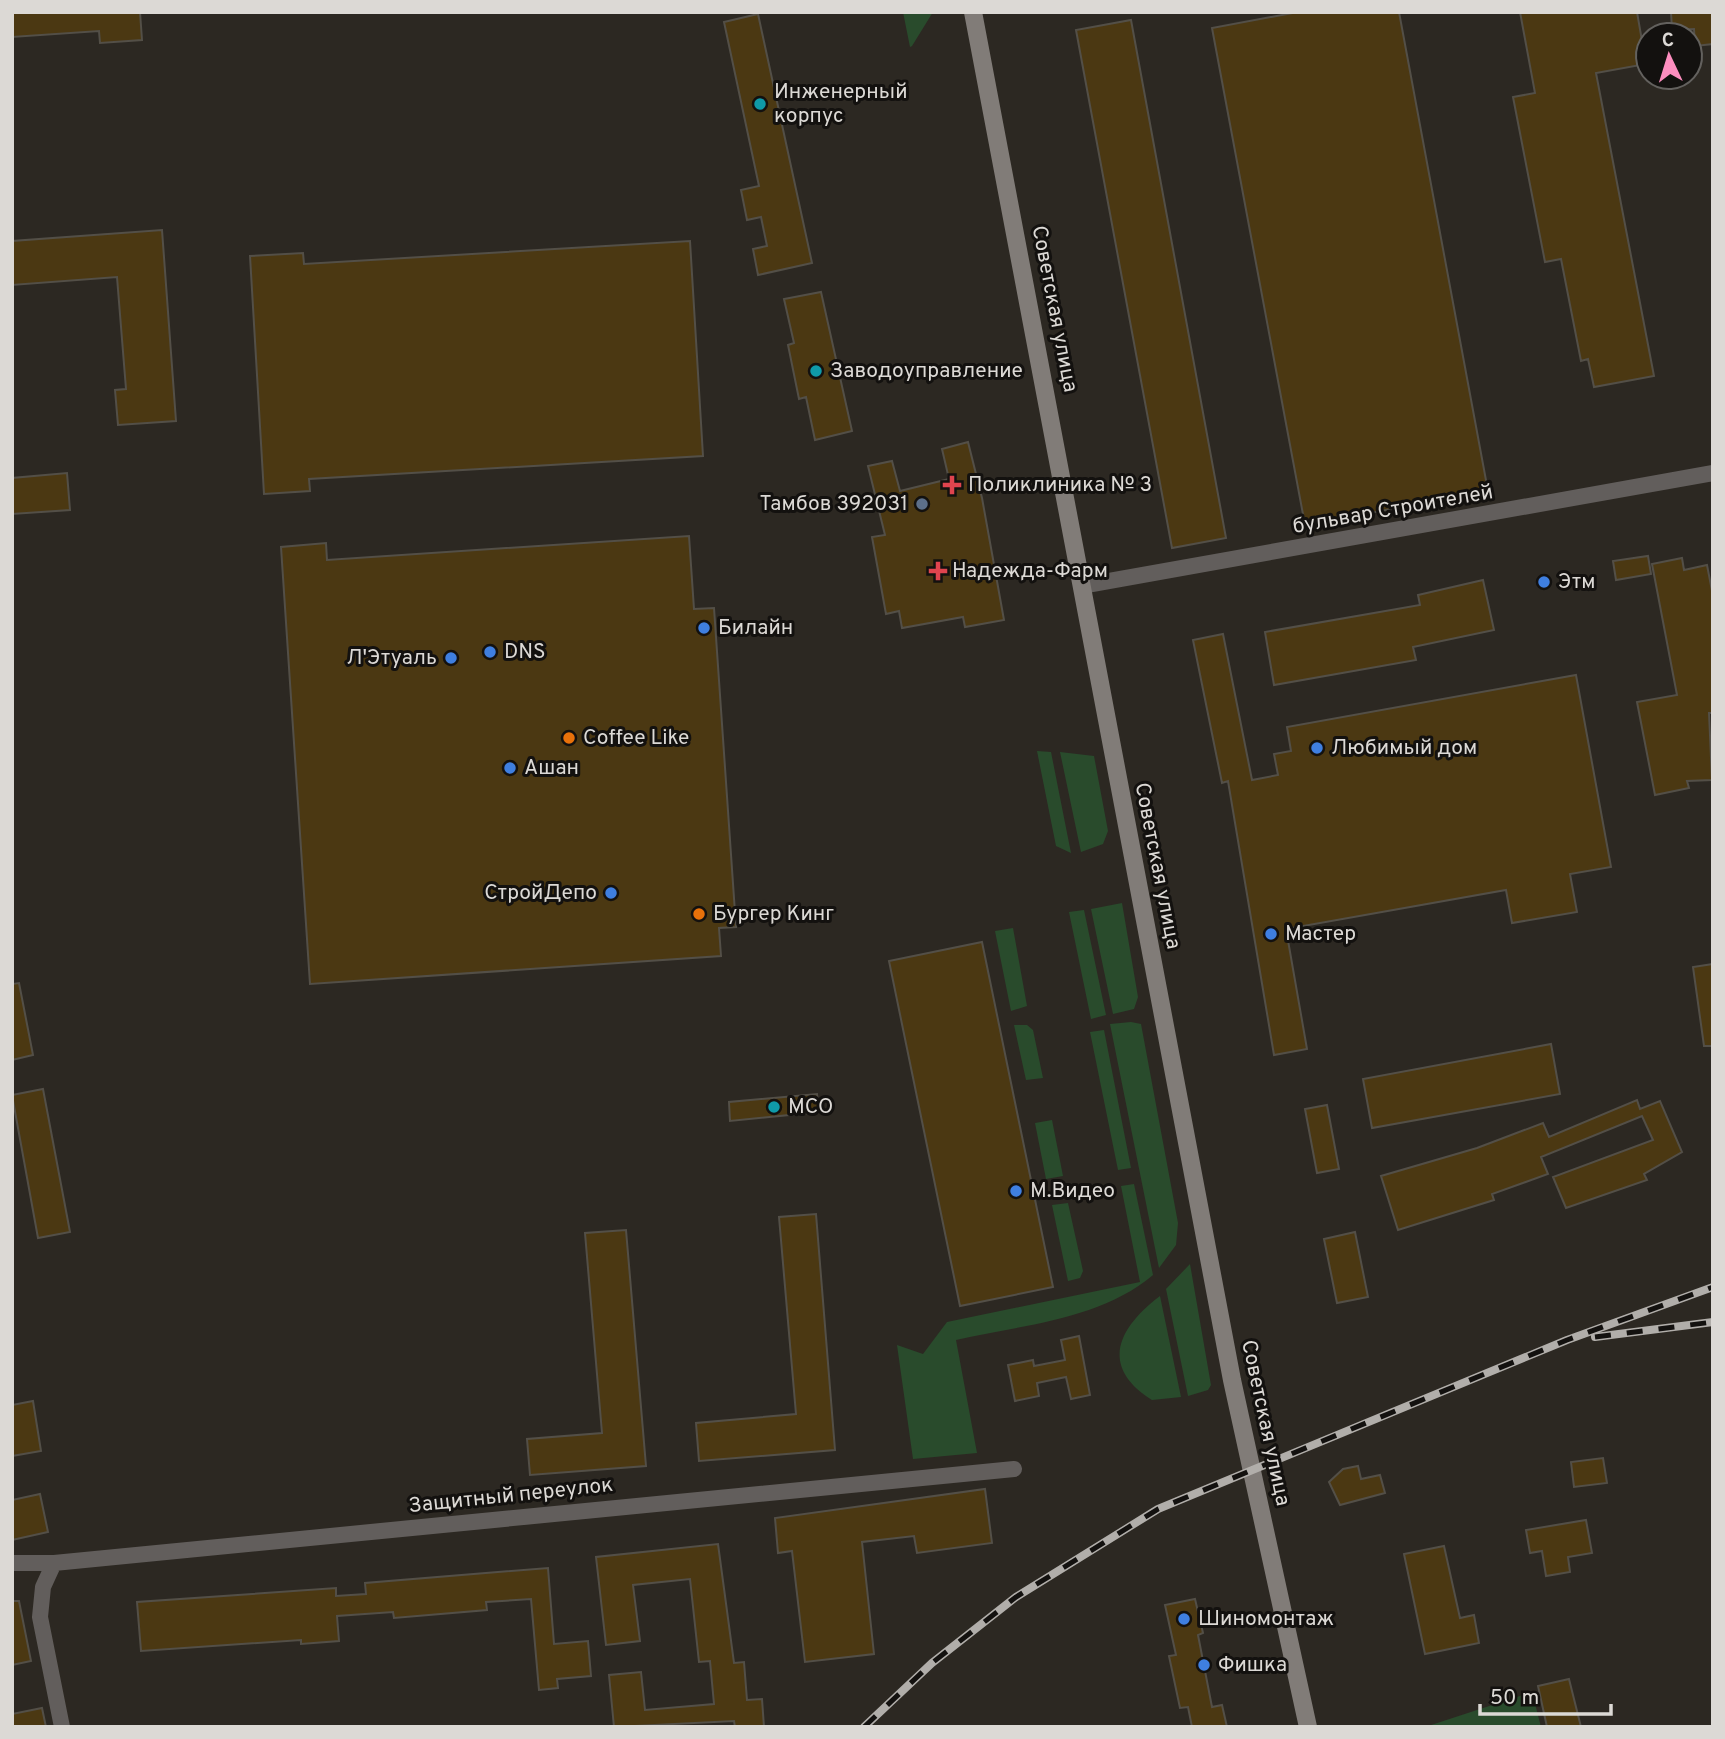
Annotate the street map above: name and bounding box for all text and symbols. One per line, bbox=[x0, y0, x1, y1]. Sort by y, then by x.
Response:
north arrow bbox=[1634, 21, 1704, 91]
text: С bbox=[1661, 29, 1675, 53]
place label: Инженерный корпус bbox=[774, 79, 908, 130]
marker: Инженерный корпус bbox=[752, 96, 768, 112]
street label: Советская улица bbox=[1025, 223, 1083, 395]
place label: Заводоуправление bbox=[830, 358, 1023, 385]
marker: Заводоуправление bbox=[808, 363, 824, 379]
place label: Поликлиника № 3 bbox=[968, 472, 1152, 499]
marker: Поликлиника № 3 bbox=[942, 475, 962, 495]
street label: бульвар Строителей bbox=[1291, 479, 1495, 541]
place label: Тамбов 392031 bbox=[759, 491, 908, 518]
marker: Тамбов 392031 bbox=[914, 496, 930, 512]
place label: Надежда-Фарм bbox=[952, 558, 1108, 585]
marker: Надежда-Фарм bbox=[930, 563, 946, 579]
place label: Этм bbox=[1558, 569, 1596, 596]
marker: Этм bbox=[1536, 574, 1552, 590]
place label: Билайн bbox=[718, 615, 793, 642]
marker: Билайн bbox=[696, 620, 712, 636]
place label: DNS bbox=[504, 639, 546, 666]
marker: DNS bbox=[482, 644, 498, 660]
place label: Л'Этуаль bbox=[346, 645, 437, 672]
marker: Л'Этуаль bbox=[443, 650, 459, 666]
place label: Coffee Like bbox=[583, 725, 689, 752]
marker: Coffee Like bbox=[561, 730, 577, 746]
place label: Любимый дом bbox=[1331, 735, 1477, 762]
marker: Любимый дом bbox=[1309, 740, 1325, 756]
place label: Ашан bbox=[524, 755, 579, 782]
marker: Ашан bbox=[502, 760, 518, 776]
street label: Советская улица bbox=[1128, 780, 1186, 952]
place label: СтройДепо bbox=[484, 880, 597, 907]
marker: СтройДепо bbox=[603, 885, 619, 901]
place label: Бургер Кинг bbox=[713, 901, 834, 928]
marker: Бургер Кинг bbox=[691, 906, 707, 922]
place label: Мастер bbox=[1285, 921, 1356, 948]
marker: Мастер bbox=[1263, 926, 1279, 942]
place label: МСО bbox=[788, 1094, 833, 1121]
marker: МСО bbox=[766, 1099, 782, 1115]
place label: М.Видео bbox=[1030, 1178, 1115, 1205]
marker: М.Видео bbox=[1008, 1183, 1024, 1199]
street label: Советская улица bbox=[1234, 1337, 1296, 1509]
street label: Защитный переулок bbox=[407, 1472, 615, 1520]
place label: Шиномонтаж bbox=[1198, 1606, 1334, 1633]
marker: Шиномонтаж bbox=[1176, 1611, 1192, 1627]
place label: Фишка bbox=[1218, 1652, 1287, 1679]
marker: Фишка bbox=[1196, 1657, 1212, 1673]
scale bar bbox=[1480, 1672, 1611, 1716]
text: 50 m bbox=[1490, 1685, 1539, 1712]

